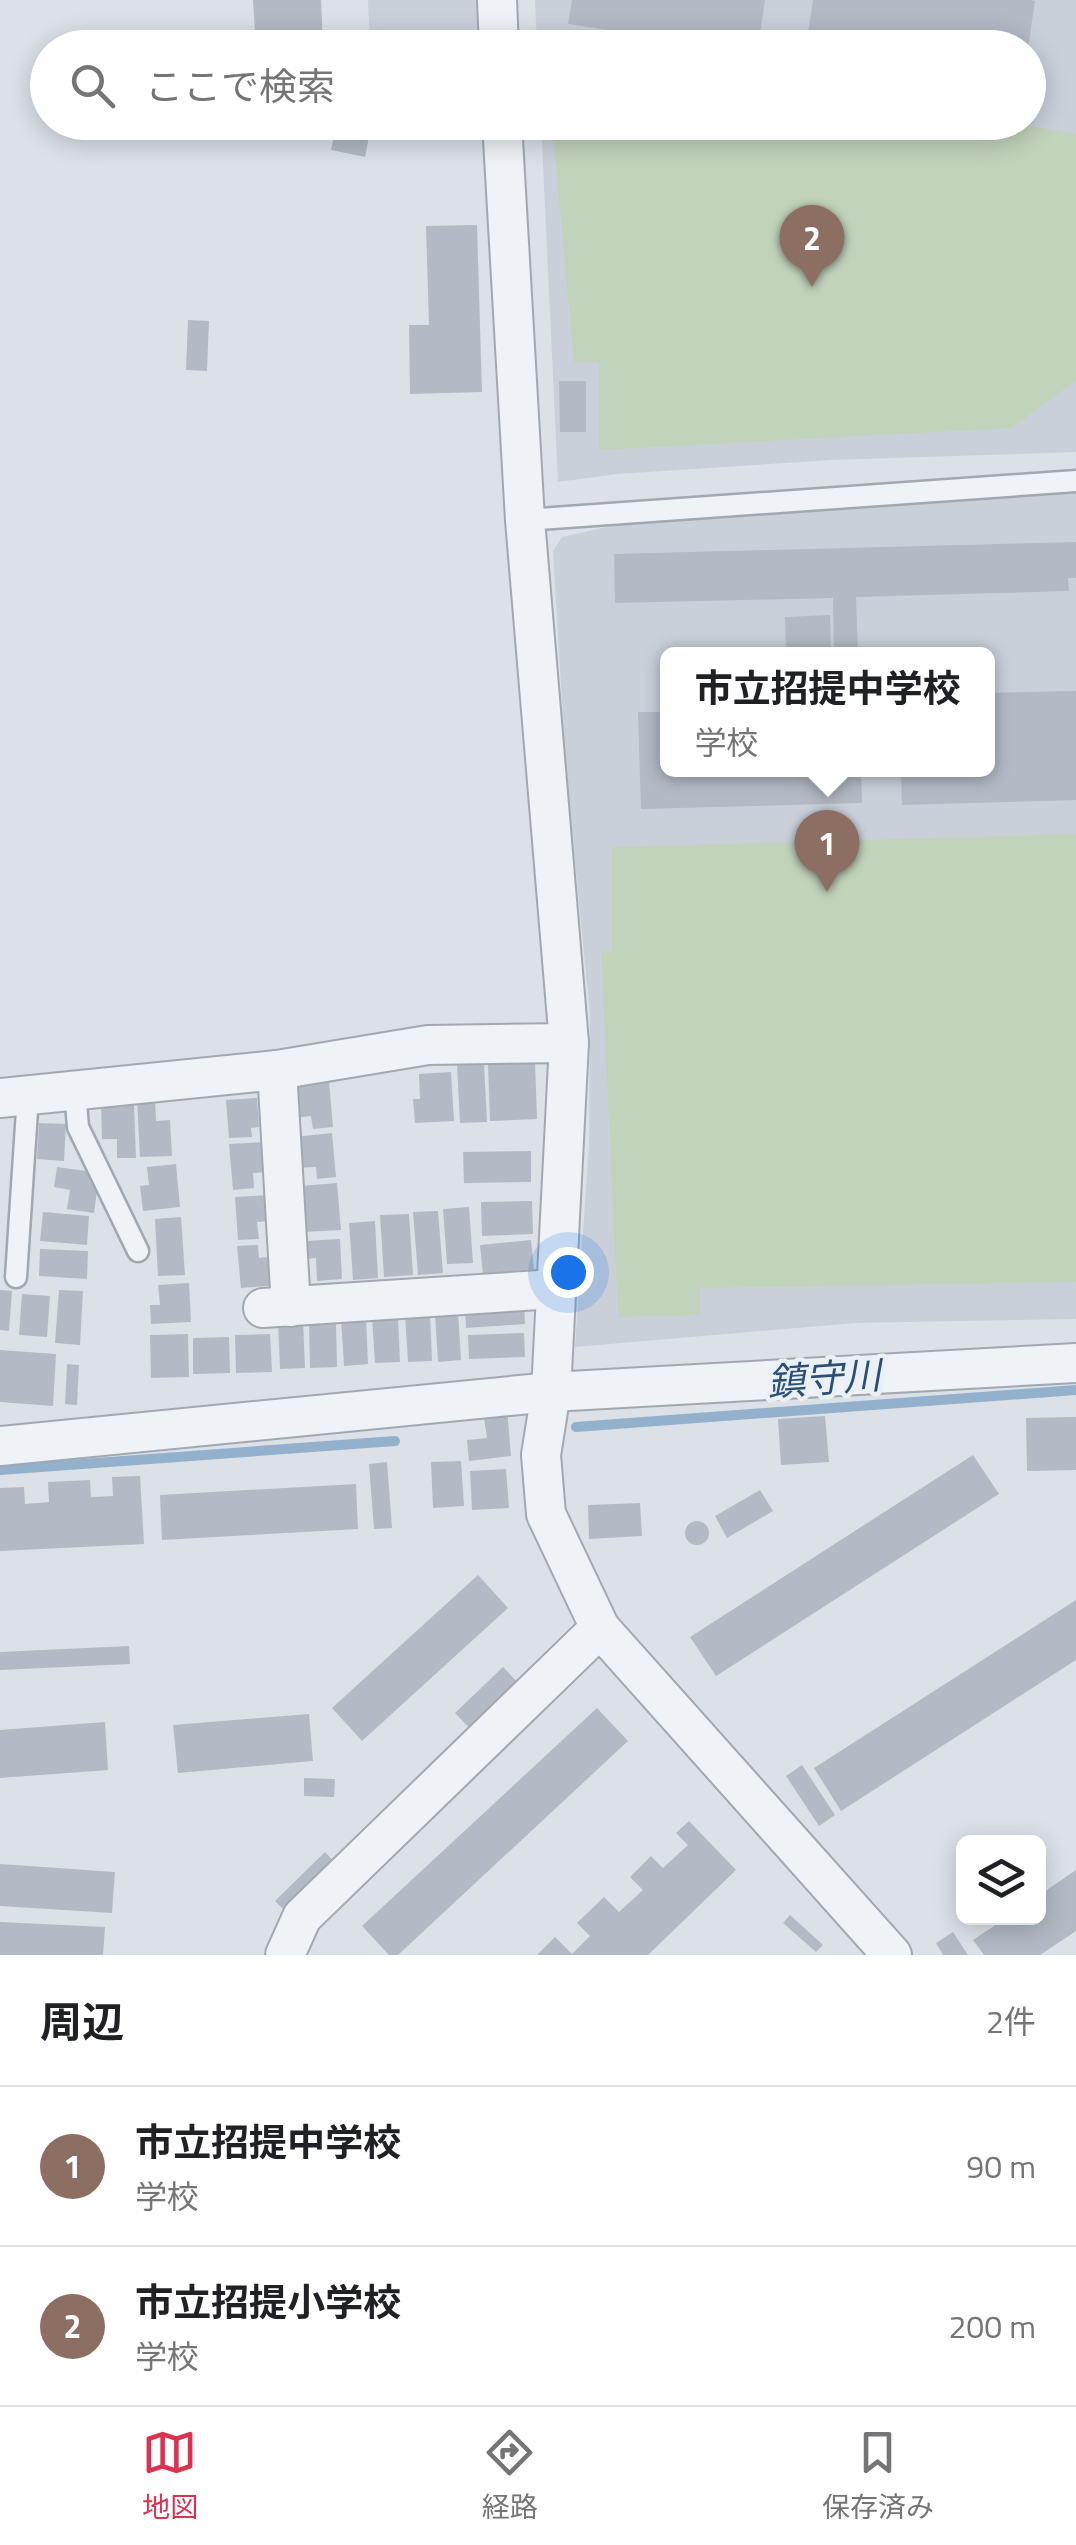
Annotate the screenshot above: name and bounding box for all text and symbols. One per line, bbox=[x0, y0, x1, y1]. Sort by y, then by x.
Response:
search box bbox=[30, 30, 1046, 140]
text: ここで検索 bbox=[145, 57, 335, 115]
icon: search bbox=[65, 58, 120, 113]
pin: 2 bbox=[780, 204, 844, 287]
popup bbox=[660, 647, 995, 777]
text: 市立招提中学校 bbox=[694, 659, 961, 717]
text: 学校 bbox=[694, 718, 759, 766]
pin: 1 bbox=[794, 810, 860, 892]
your location bbox=[543, 1247, 594, 1298]
water label: 鎮守川 bbox=[765, 1345, 887, 1411]
map controls bbox=[956, 1835, 1046, 1925]
button: layers bbox=[956, 1835, 1046, 1925]
text: 周辺 bbox=[40, 1989, 124, 2053]
text: 2件 bbox=[986, 1997, 1036, 2045]
text: 市立招提中学校 bbox=[135, 2113, 401, 2171]
text: 1 bbox=[64, 2142, 81, 2190]
text: 90 m bbox=[966, 2142, 1036, 2190]
text: 学校 bbox=[135, 2172, 199, 2220]
text: 市立招提小学校 bbox=[135, 2273, 401, 2331]
text: 2 bbox=[64, 2302, 81, 2350]
text: 200 m bbox=[948, 2302, 1036, 2350]
text: 学校 bbox=[135, 2332, 199, 2380]
tab: 地図 bbox=[142, 2425, 198, 2528]
tab: 経路 bbox=[482, 2425, 538, 2528]
tab: 保存済み bbox=[822, 2425, 934, 2528]

